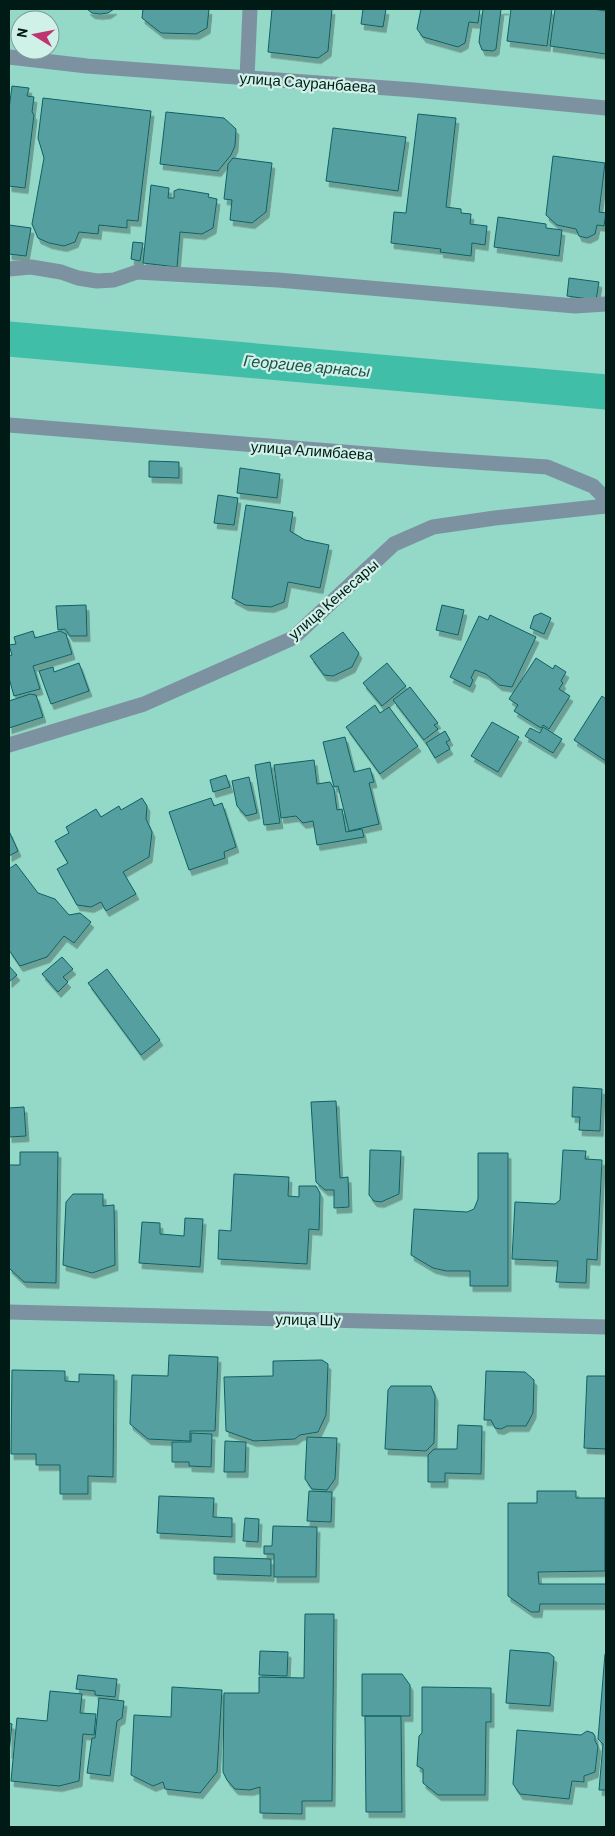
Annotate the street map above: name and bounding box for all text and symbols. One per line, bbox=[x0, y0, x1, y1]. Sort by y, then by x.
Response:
north arrow bbox=[10, 10, 60, 60]
text: N bbox=[13, 27, 31, 39]
street label: улица Сауранбаева bbox=[239, 68, 378, 96]
water label: Георгиев арнасы bbox=[243, 350, 371, 380]
street label: улица Алимбаева bbox=[250, 437, 374, 463]
street label: улица Кенесары bbox=[284, 555, 382, 643]
street label: улица Шу bbox=[275, 1309, 341, 1329]

